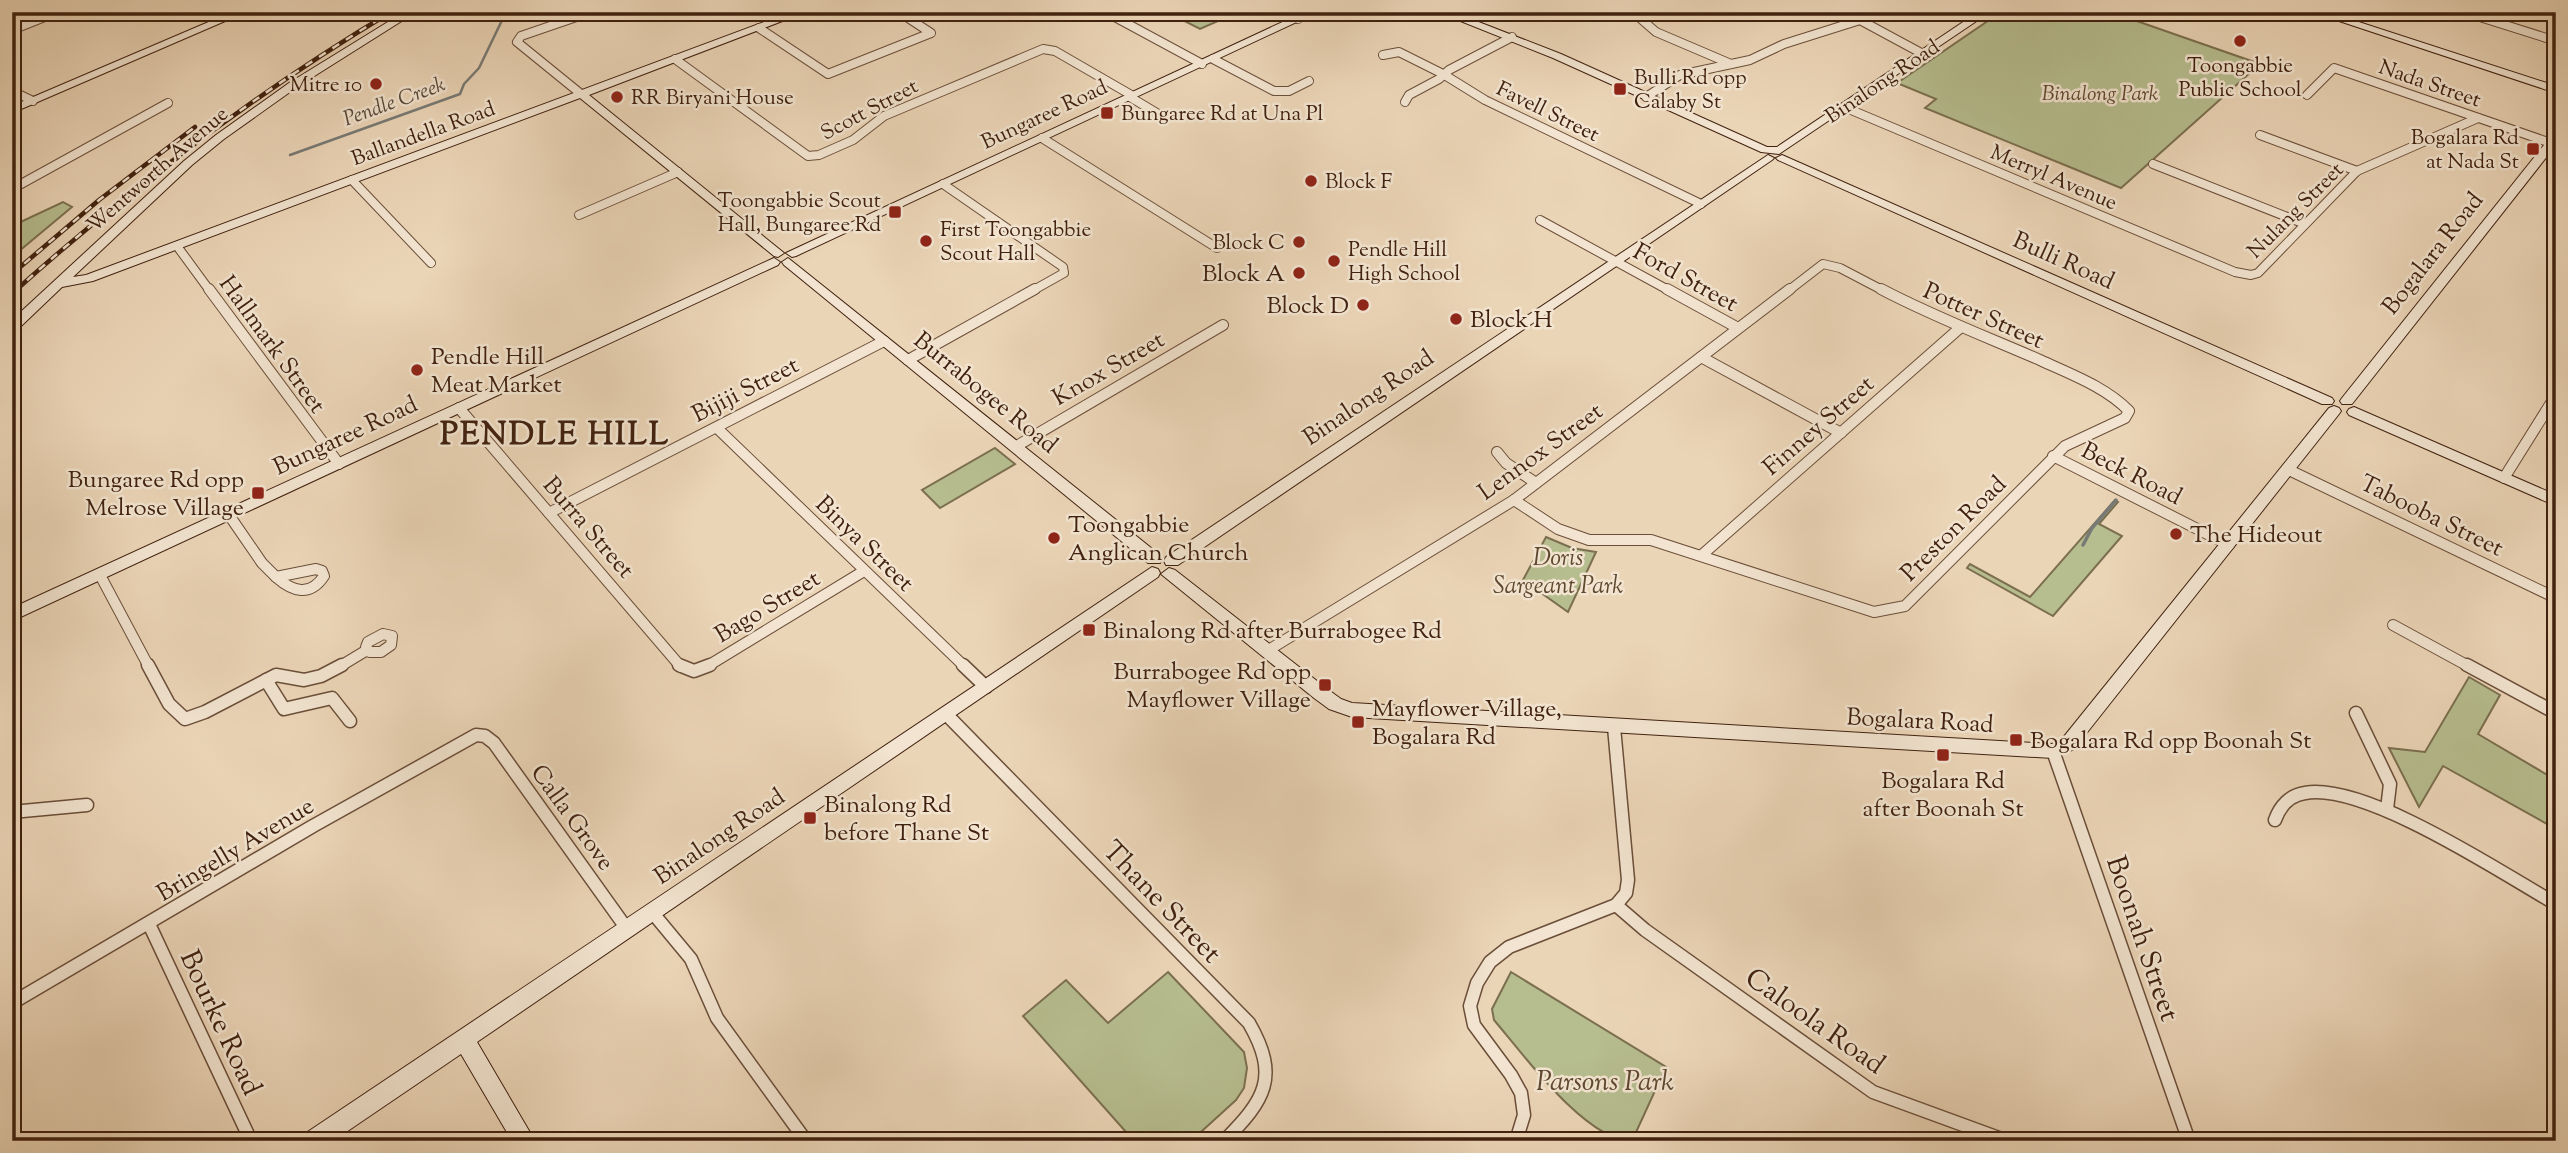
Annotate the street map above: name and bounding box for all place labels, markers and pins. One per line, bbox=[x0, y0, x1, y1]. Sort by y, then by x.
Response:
marker: Toongabbie Public School bbox=[2232, 33, 2248, 49]
place label: Toongabbie Public School bbox=[2178, 52, 2302, 106]
place label: Bulli Rd opp Calaby St bbox=[1634, 64, 1747, 118]
place label: Mitre 10 bbox=[289, 71, 362, 101]
marker: Mitre 10 bbox=[368, 76, 384, 92]
marker: Bulli Rd opp Calaby St bbox=[1612, 81, 1628, 97]
place label: RR Biryani House bbox=[631, 84, 794, 114]
marker: RR Biryani House bbox=[609, 89, 625, 105]
place label: Bungaree Rd at Una Pl bbox=[1121, 100, 1324, 130]
marker: Bungaree Rd at Una Pl bbox=[1099, 105, 1115, 121]
place label: Bogalara Rd at Nada St bbox=[2411, 124, 2519, 178]
marker: Bogalara Rd at Nada St bbox=[2525, 141, 2541, 157]
place label: Block F bbox=[1325, 168, 1393, 198]
marker: Block F bbox=[1303, 173, 1319, 189]
place label: Toongabbie Scout Hall, Bungaree Rd bbox=[718, 187, 881, 241]
marker: Toongabbie Scout Hall, Bungaree Rd bbox=[887, 204, 903, 220]
place label: First Toongabbie Scout Hall bbox=[940, 216, 1091, 270]
place label: Block C bbox=[1212, 229, 1285, 259]
marker: First Toongabbie Scout Hall bbox=[918, 233, 934, 249]
marker: Block C bbox=[1291, 234, 1307, 250]
place label: Pendle Hill High School bbox=[1348, 236, 1460, 290]
marker: Pendle Hill High School bbox=[1326, 253, 1342, 269]
place label: Block A bbox=[1202, 258, 1286, 292]
marker: Block A bbox=[1291, 265, 1307, 281]
place label: Block D bbox=[1266, 290, 1349, 324]
marker: Block D bbox=[1355, 297, 1371, 313]
place label: Block H bbox=[1470, 304, 1553, 338]
marker: Block H bbox=[1448, 311, 1464, 327]
place label: Pendle Hill Meat Market bbox=[431, 341, 562, 403]
marker: Pendle Hill Meat Market bbox=[409, 362, 425, 378]
place label: Bungaree Rd opp Melrose Village bbox=[68, 464, 244, 526]
marker: Bungaree Rd opp Melrose Village bbox=[250, 485, 266, 501]
place label: Toongabbie Anglican Church bbox=[1068, 509, 1249, 571]
place label: The Hideout bbox=[2190, 519, 2322, 553]
marker: The Hideout bbox=[2168, 526, 2184, 542]
marker: Toongabbie Anglican Church bbox=[1046, 530, 1062, 546]
place label: Binalong Rd after Burrabogee Rd bbox=[1103, 615, 1442, 649]
marker: Binalong Rd after Burrabogee Rd bbox=[1081, 622, 1097, 638]
place label: Burrabogee Rd opp Mayflower Village bbox=[1113, 656, 1311, 718]
marker: Burrabogee Rd opp Mayflower Village bbox=[1317, 677, 1333, 693]
place label: Mayflower Village, Bogalara Rd bbox=[1372, 693, 1562, 755]
marker: Mayflower Village, Bogalara Rd bbox=[1350, 714, 1366, 730]
place label: Bogalara Rd opp Boonah St bbox=[2030, 725, 2312, 759]
marker: Bogalara Rd opp Boonah St bbox=[2008, 732, 2024, 748]
marker: Bogalara Rd after Boonah St bbox=[1935, 747, 1951, 763]
place label: Bogalara Rd after Boonah St bbox=[1862, 765, 2024, 827]
place label: Binalong Rd before Thane St bbox=[824, 789, 989, 851]
marker: Binalong Rd before Thane St bbox=[802, 810, 818, 826]

